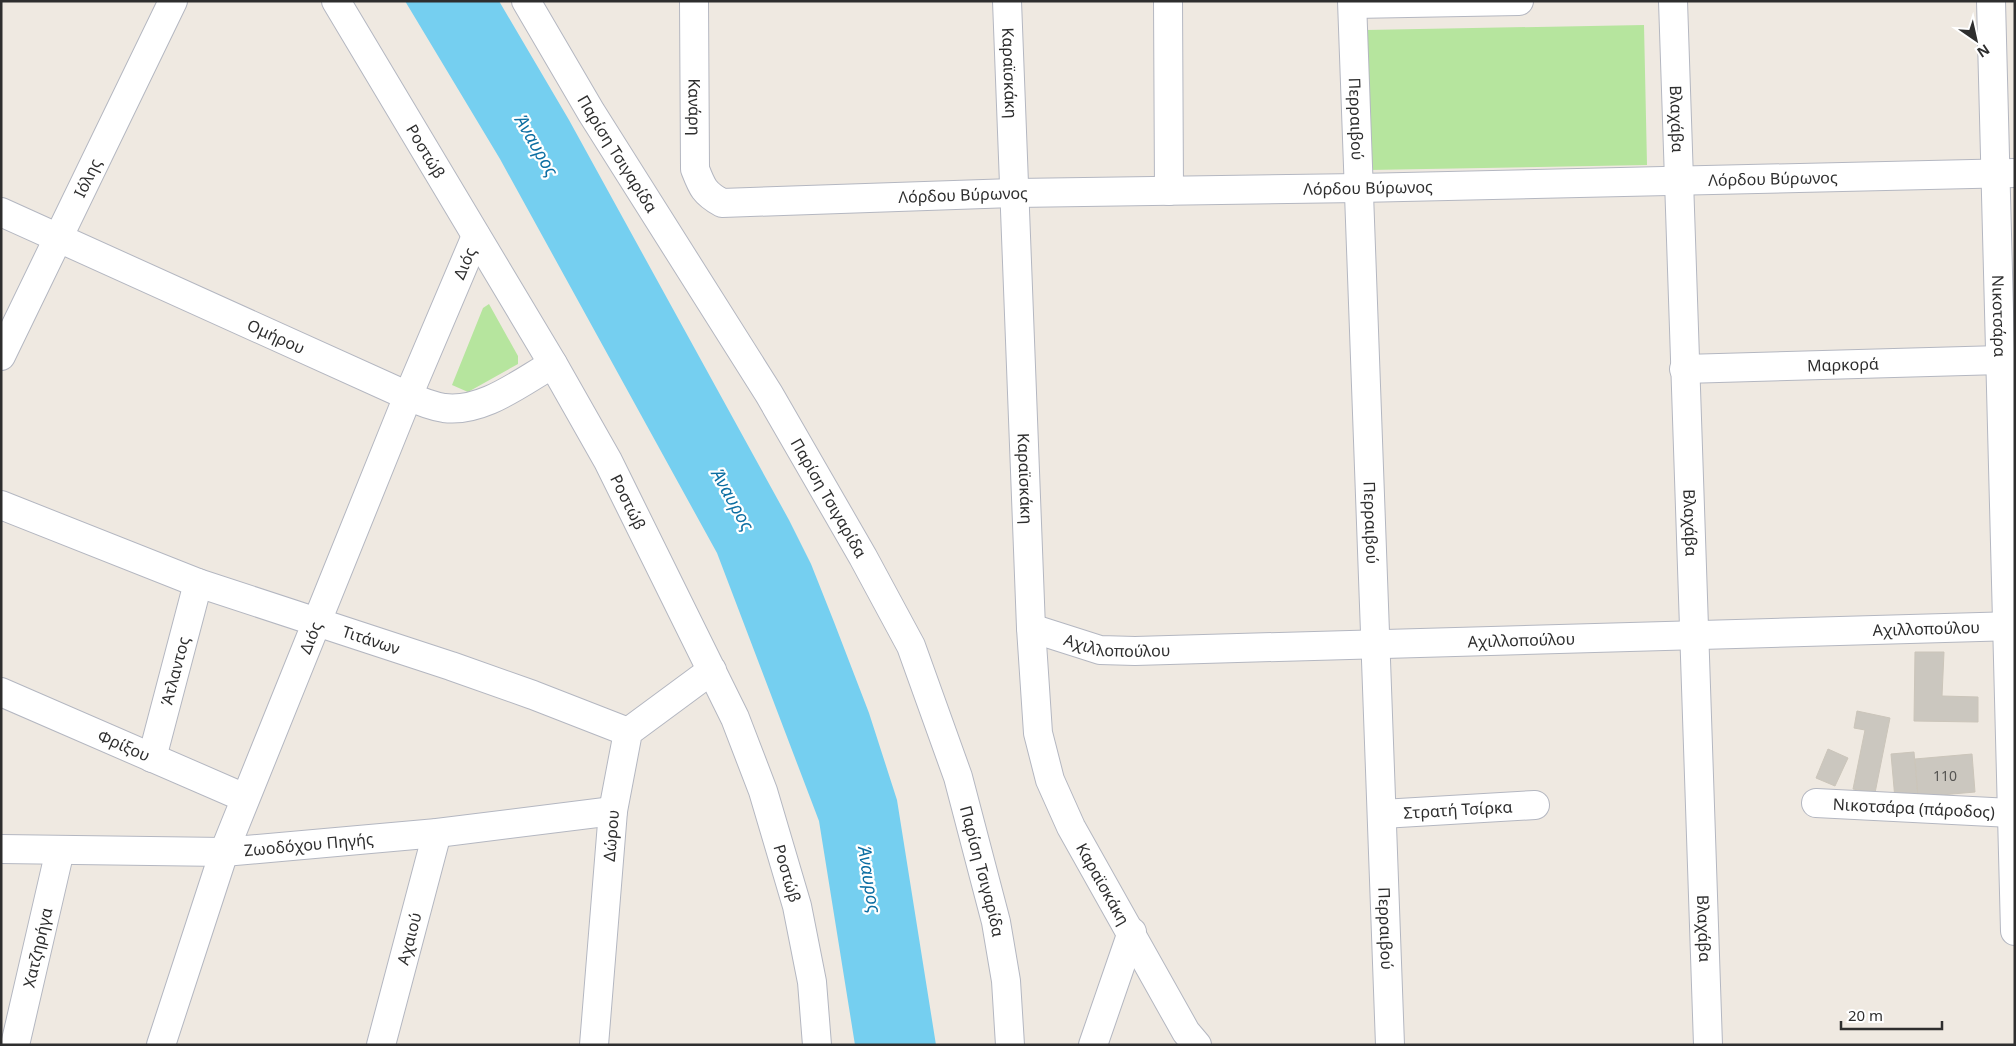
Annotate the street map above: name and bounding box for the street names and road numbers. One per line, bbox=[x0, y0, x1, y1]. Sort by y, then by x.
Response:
street label: Καραϊσκάκη bbox=[997, 27, 1022, 119]
street label: Περραιβού bbox=[1344, 77, 1369, 161]
street label: Κανάρη bbox=[683, 78, 706, 136]
street label: Βλαχάβα bbox=[1665, 85, 1689, 153]
street label: Παρίση Τσιγαρίδα bbox=[572, 91, 663, 217]
street label: Ροστώβ bbox=[401, 120, 450, 182]
street label: Ιόλης bbox=[69, 155, 106, 201]
street label: Λόρδου Βύρωνος bbox=[1708, 166, 1838, 191]
street label: Λόρδου Βύρωνος bbox=[1303, 175, 1433, 200]
street label: Λόρδου Βύρωνος bbox=[898, 182, 1028, 208]
street label: Διός bbox=[448, 244, 481, 283]
street label: Νικοτσάρα bbox=[1987, 275, 2011, 357]
street label: Ομήρου bbox=[244, 314, 309, 359]
street label: Μαρκορά bbox=[1807, 352, 1879, 377]
street label: Καραϊσκάκη bbox=[1013, 433, 1038, 525]
street label: Παρίση Τσιγαρίδα bbox=[786, 434, 872, 562]
street label: Ροστώβ bbox=[605, 470, 651, 533]
street label: Περραιβού bbox=[1358, 481, 1383, 564]
street label: Βλαχάβα bbox=[1678, 489, 1703, 557]
street label: Αχιλλοπούλου bbox=[1872, 616, 1980, 641]
street label: Διός bbox=[294, 618, 327, 657]
street label: Τιτάνων bbox=[339, 620, 403, 659]
street label: Αχιλλοπούλου bbox=[1467, 627, 1575, 653]
street label: Αχιλλοπούλου bbox=[1061, 628, 1171, 662]
street label: Άτλαντος bbox=[155, 634, 195, 708]
street label: Φρίξου bbox=[94, 724, 154, 766]
street label: Νικοτσάρα (πάροδος) bbox=[1832, 793, 1996, 823]
street label: Στρατή Τσίρκα bbox=[1403, 795, 1513, 824]
street label: Παρίση Τσιγαρίδα bbox=[955, 803, 1009, 939]
street label: Δώρου bbox=[598, 809, 624, 862]
street label: Ζωοδόχου Πηγής bbox=[243, 828, 375, 861]
street label: Καραϊσκάκη bbox=[1071, 839, 1135, 929]
street label: Ροστώβ bbox=[768, 842, 806, 905]
street label: Περραιβού bbox=[1373, 887, 1398, 970]
street label: Βλαχάβα bbox=[1692, 895, 1716, 962]
street label: Χατζηρήγα bbox=[18, 906, 57, 990]
street label: Αχαιού bbox=[392, 910, 427, 967]

